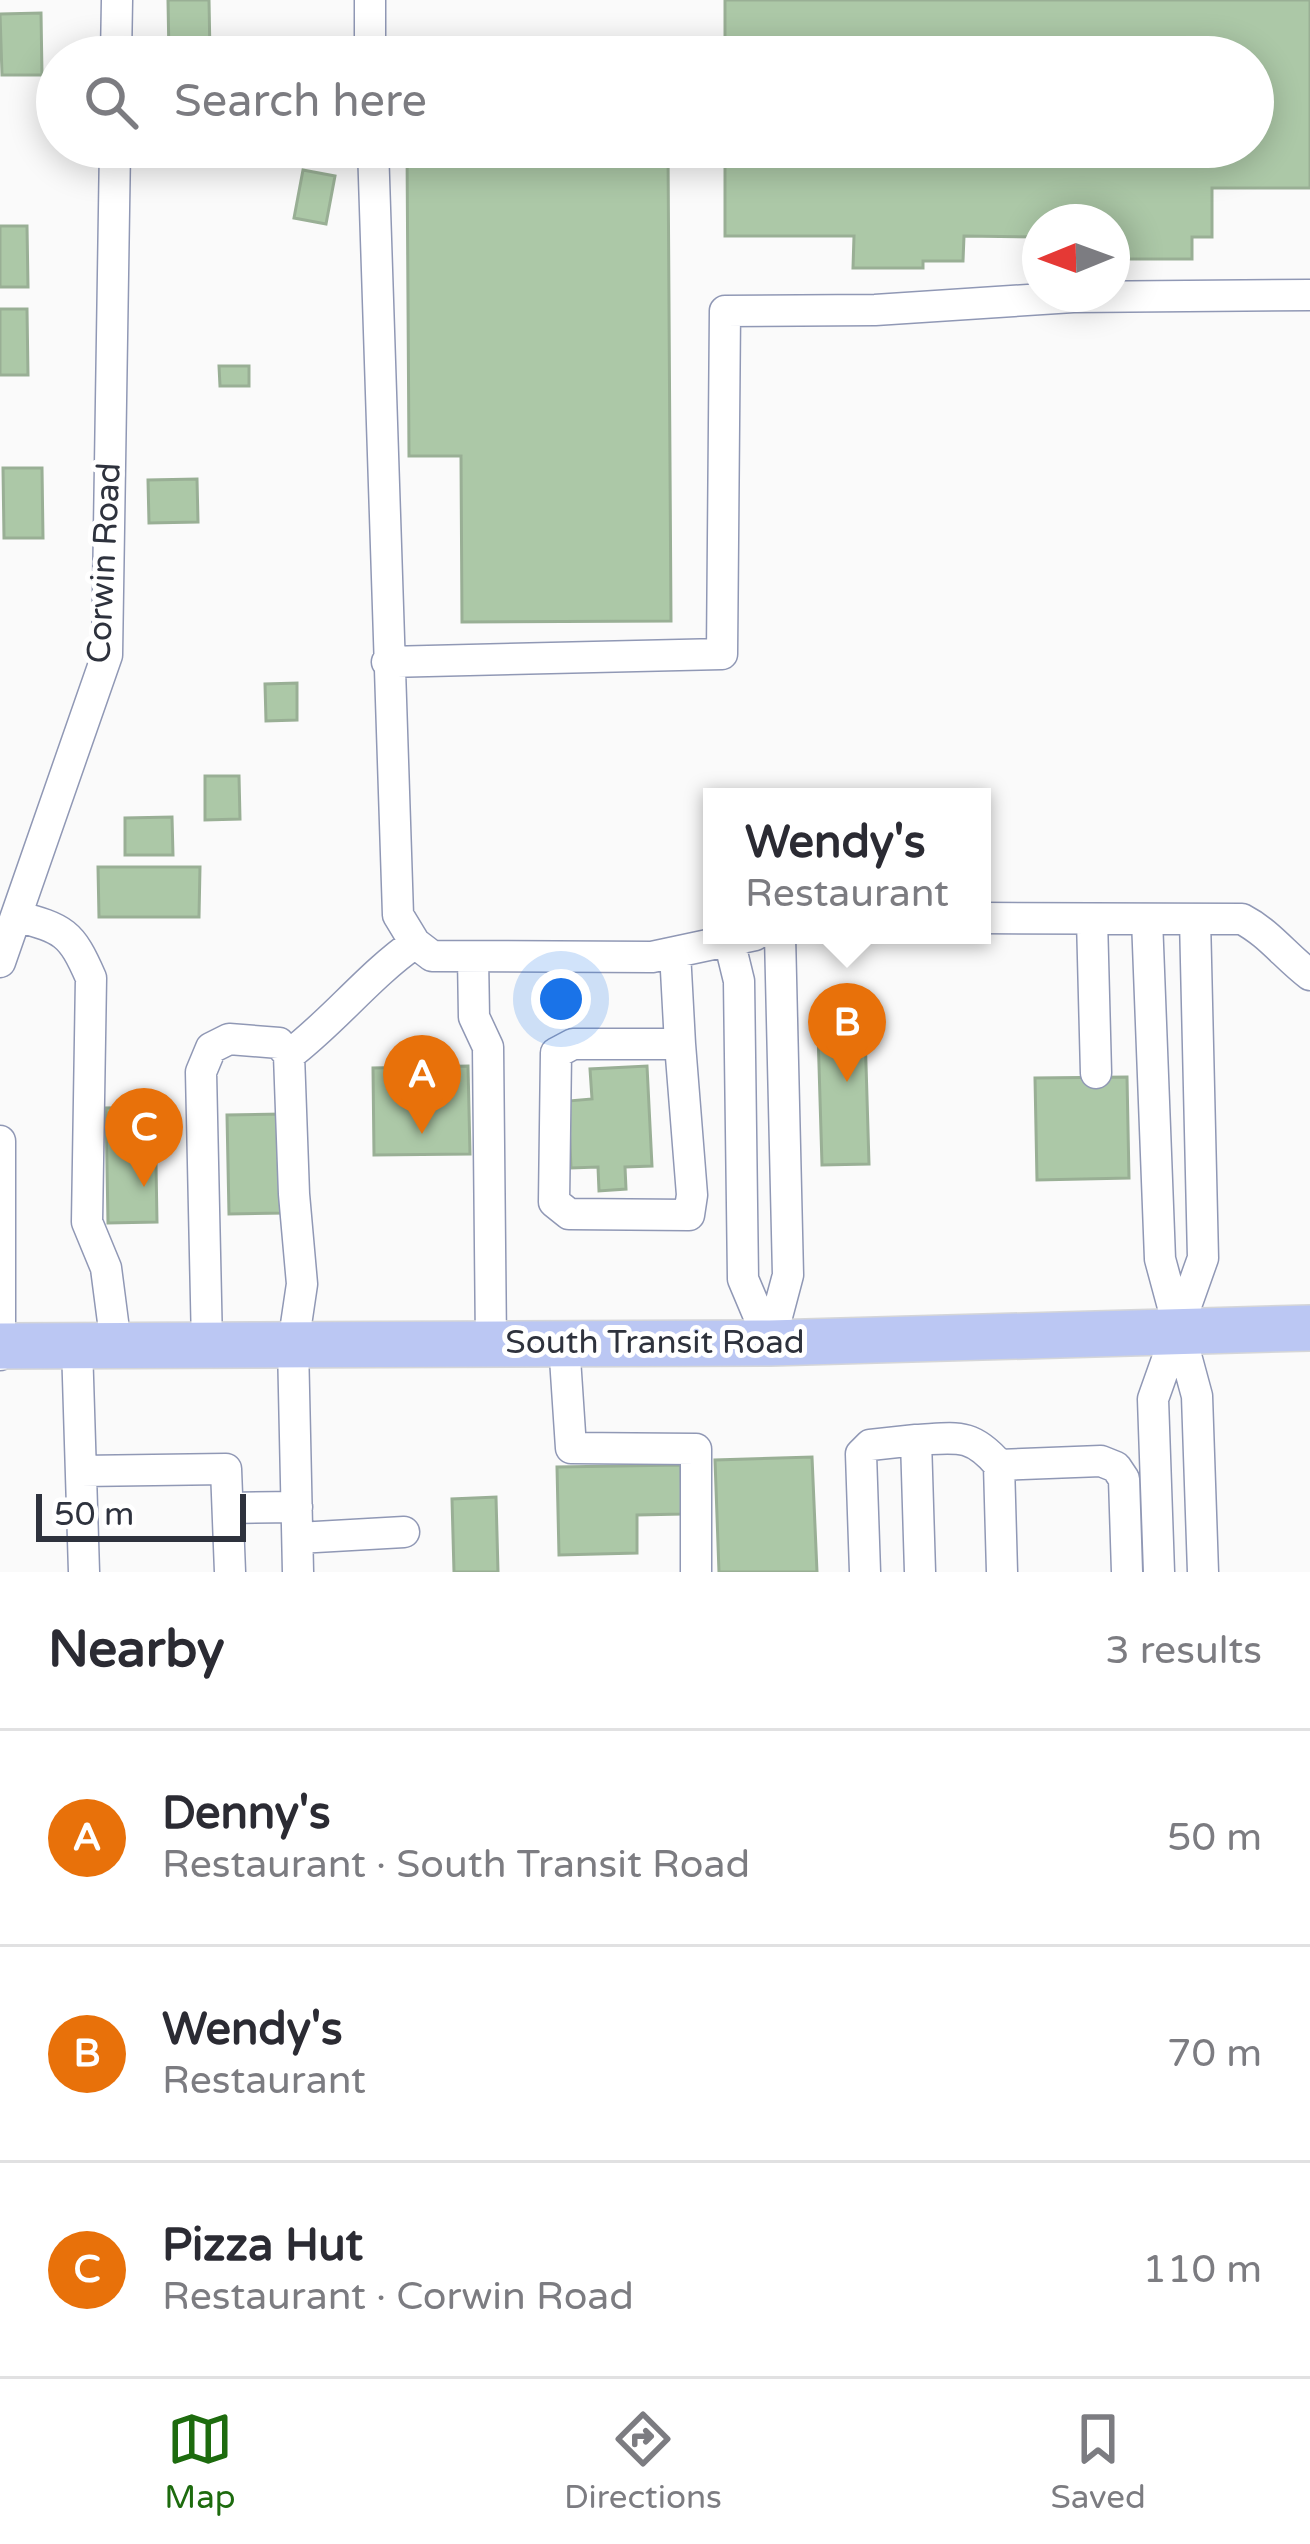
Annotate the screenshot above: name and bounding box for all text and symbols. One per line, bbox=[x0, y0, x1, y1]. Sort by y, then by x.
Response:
search box bbox=[36, 36, 1274, 168]
icon: search bbox=[78, 69, 144, 135]
text: Search here bbox=[174, 75, 427, 129]
north arrow bbox=[1022, 204, 1130, 312]
street label: Corwin Road bbox=[79, 462, 129, 664]
popup bbox=[703, 788, 991, 944]
text: Wendy's bbox=[745, 816, 926, 870]
text: Restaurant bbox=[745, 870, 949, 917]
your location bbox=[531, 969, 591, 1029]
pin: B bbox=[808, 983, 886, 1082]
pin: A bbox=[383, 1035, 461, 1134]
pin: C bbox=[105, 1088, 183, 1187]
street label: South Transit Road bbox=[505, 1323, 805, 1362]
scale bar bbox=[36, 1488, 246, 1541]
text: 50 m bbox=[54, 1495, 134, 1534]
text: Nearby bbox=[48, 1619, 225, 1681]
text: 3 results bbox=[1105, 1627, 1262, 1674]
text: Denny's bbox=[162, 1787, 331, 1841]
text: A bbox=[72, 1814, 102, 1861]
text: 50 m bbox=[1167, 1814, 1262, 1861]
text: Restaurant · South Transit Road bbox=[162, 1841, 750, 1888]
text: Wendy's bbox=[162, 2003, 343, 2057]
text: B bbox=[73, 2030, 101, 2077]
text: 70 m bbox=[1167, 2030, 1262, 2077]
text: Restaurant bbox=[162, 2057, 366, 2104]
text: Pizza Hut bbox=[162, 2219, 363, 2273]
text: C bbox=[73, 2246, 101, 2293]
text: 110 m bbox=[1143, 2246, 1262, 2293]
text: Restaurant · Corwin Road bbox=[162, 2273, 634, 2320]
tab: Map bbox=[164, 2406, 236, 2517]
tab: Directions bbox=[564, 2406, 722, 2517]
tab: Saved bbox=[1050, 2406, 1146, 2517]

